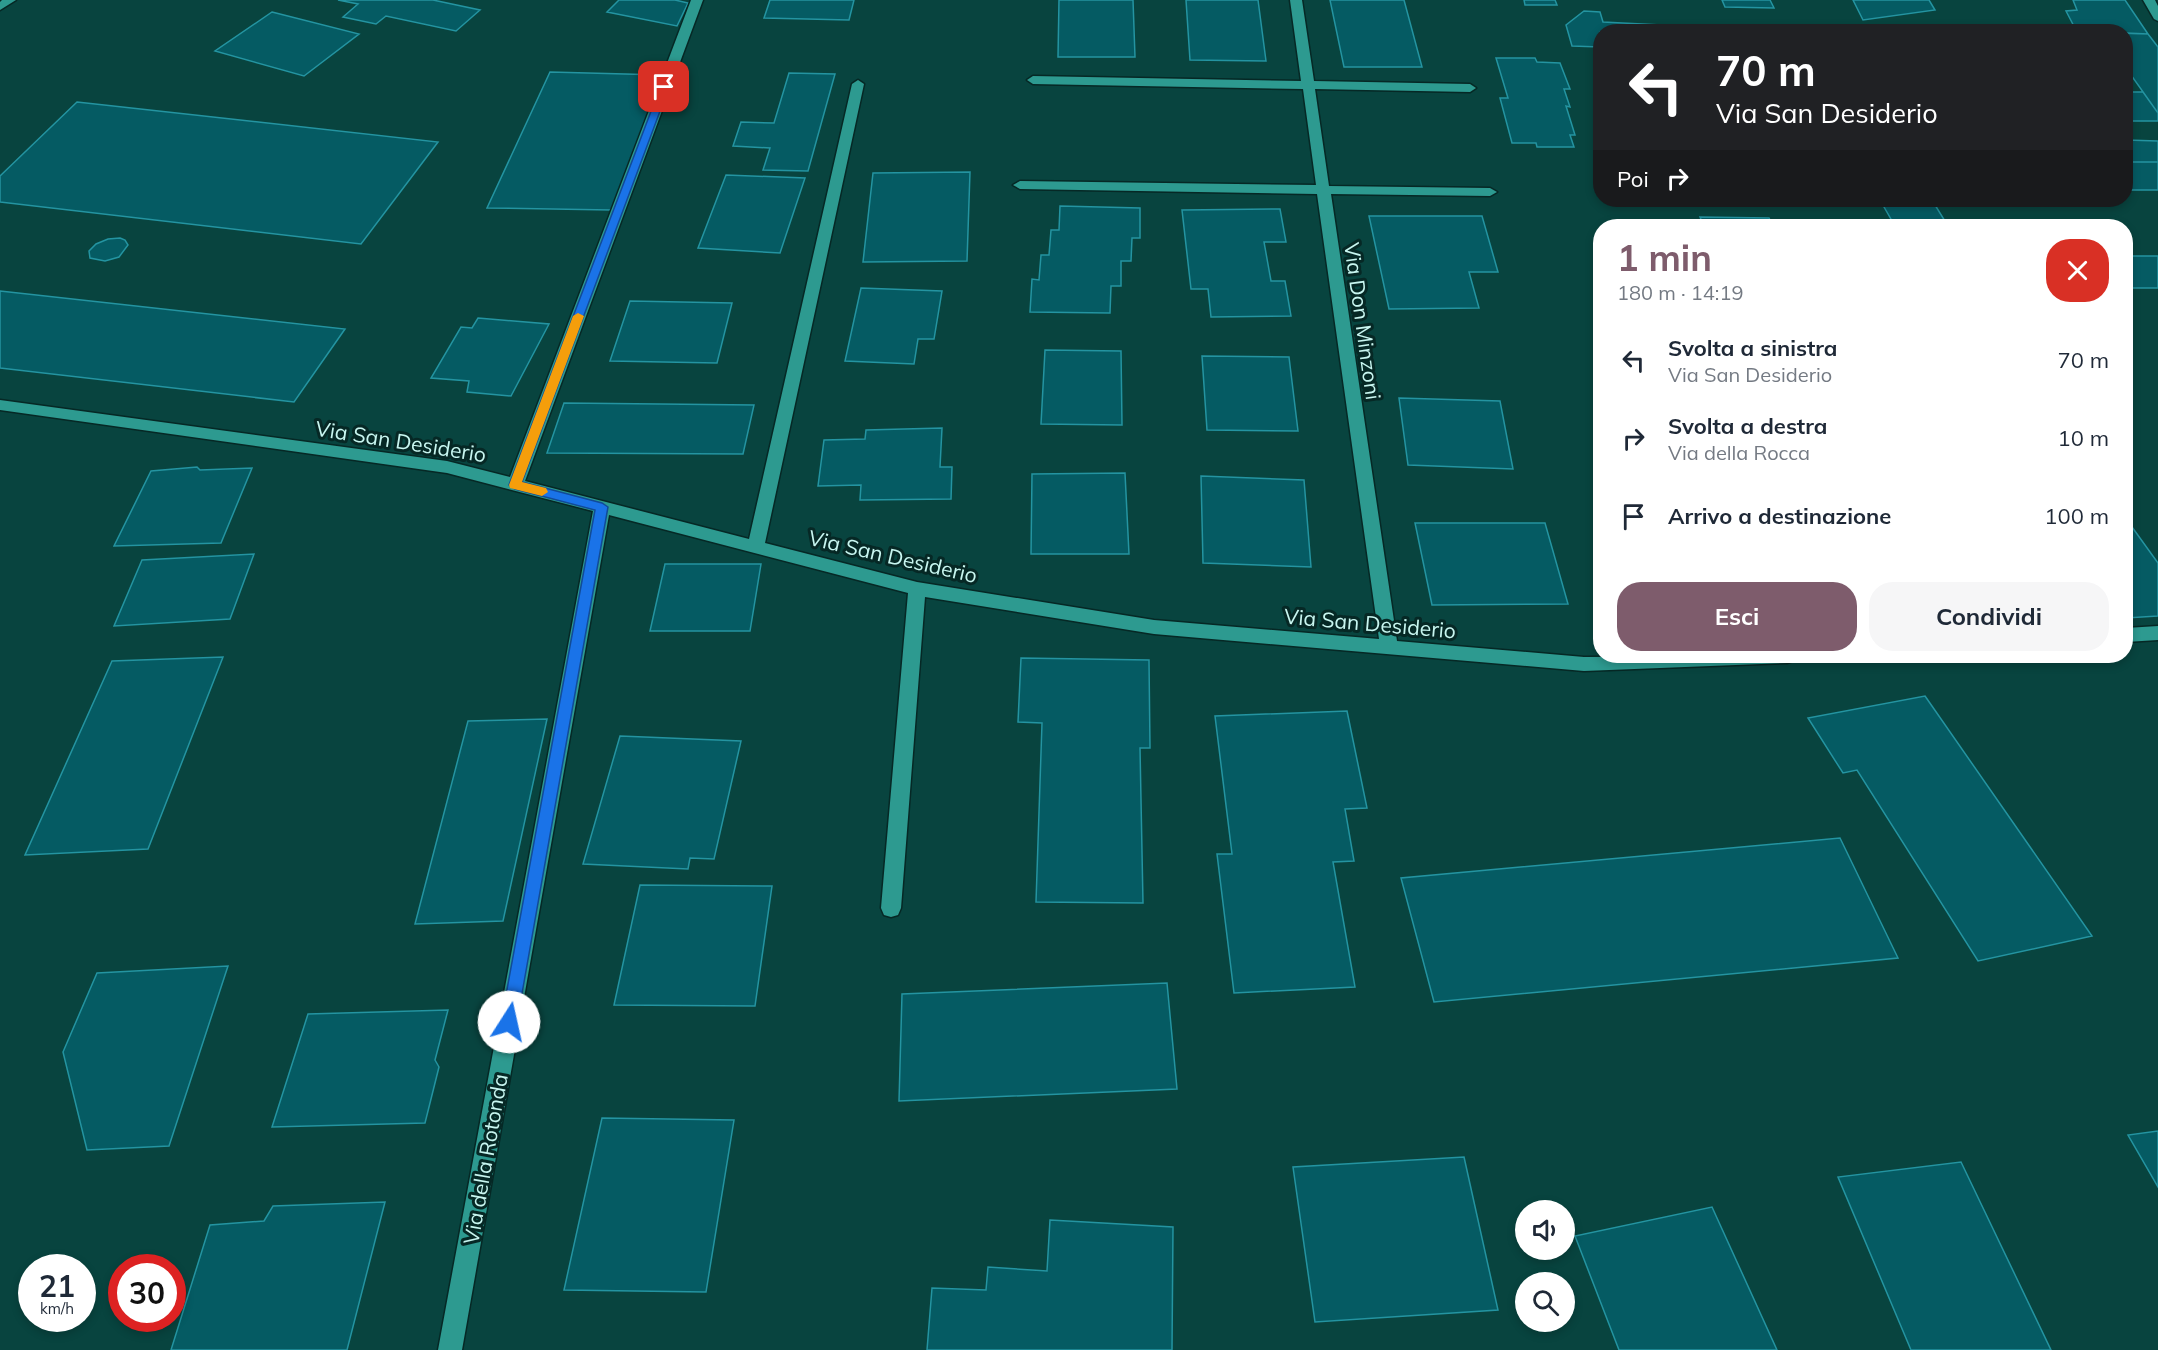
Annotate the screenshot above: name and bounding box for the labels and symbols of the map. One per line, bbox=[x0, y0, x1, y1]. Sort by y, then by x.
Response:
pin bbox=[638, 61, 689, 112]
street label: Via Don Minzoni bbox=[1339, 241, 1387, 401]
street label: Via San Desiderio bbox=[314, 415, 488, 467]
street label: Via San Desiderio bbox=[806, 524, 980, 588]
street label: Via San Desiderio bbox=[1283, 603, 1457, 643]
position arrow bbox=[477, 990, 541, 1054]
street label: Via della Rotonda bbox=[457, 1072, 513, 1246]
speed limit sign: 30 bbox=[108, 1254, 186, 1332]

